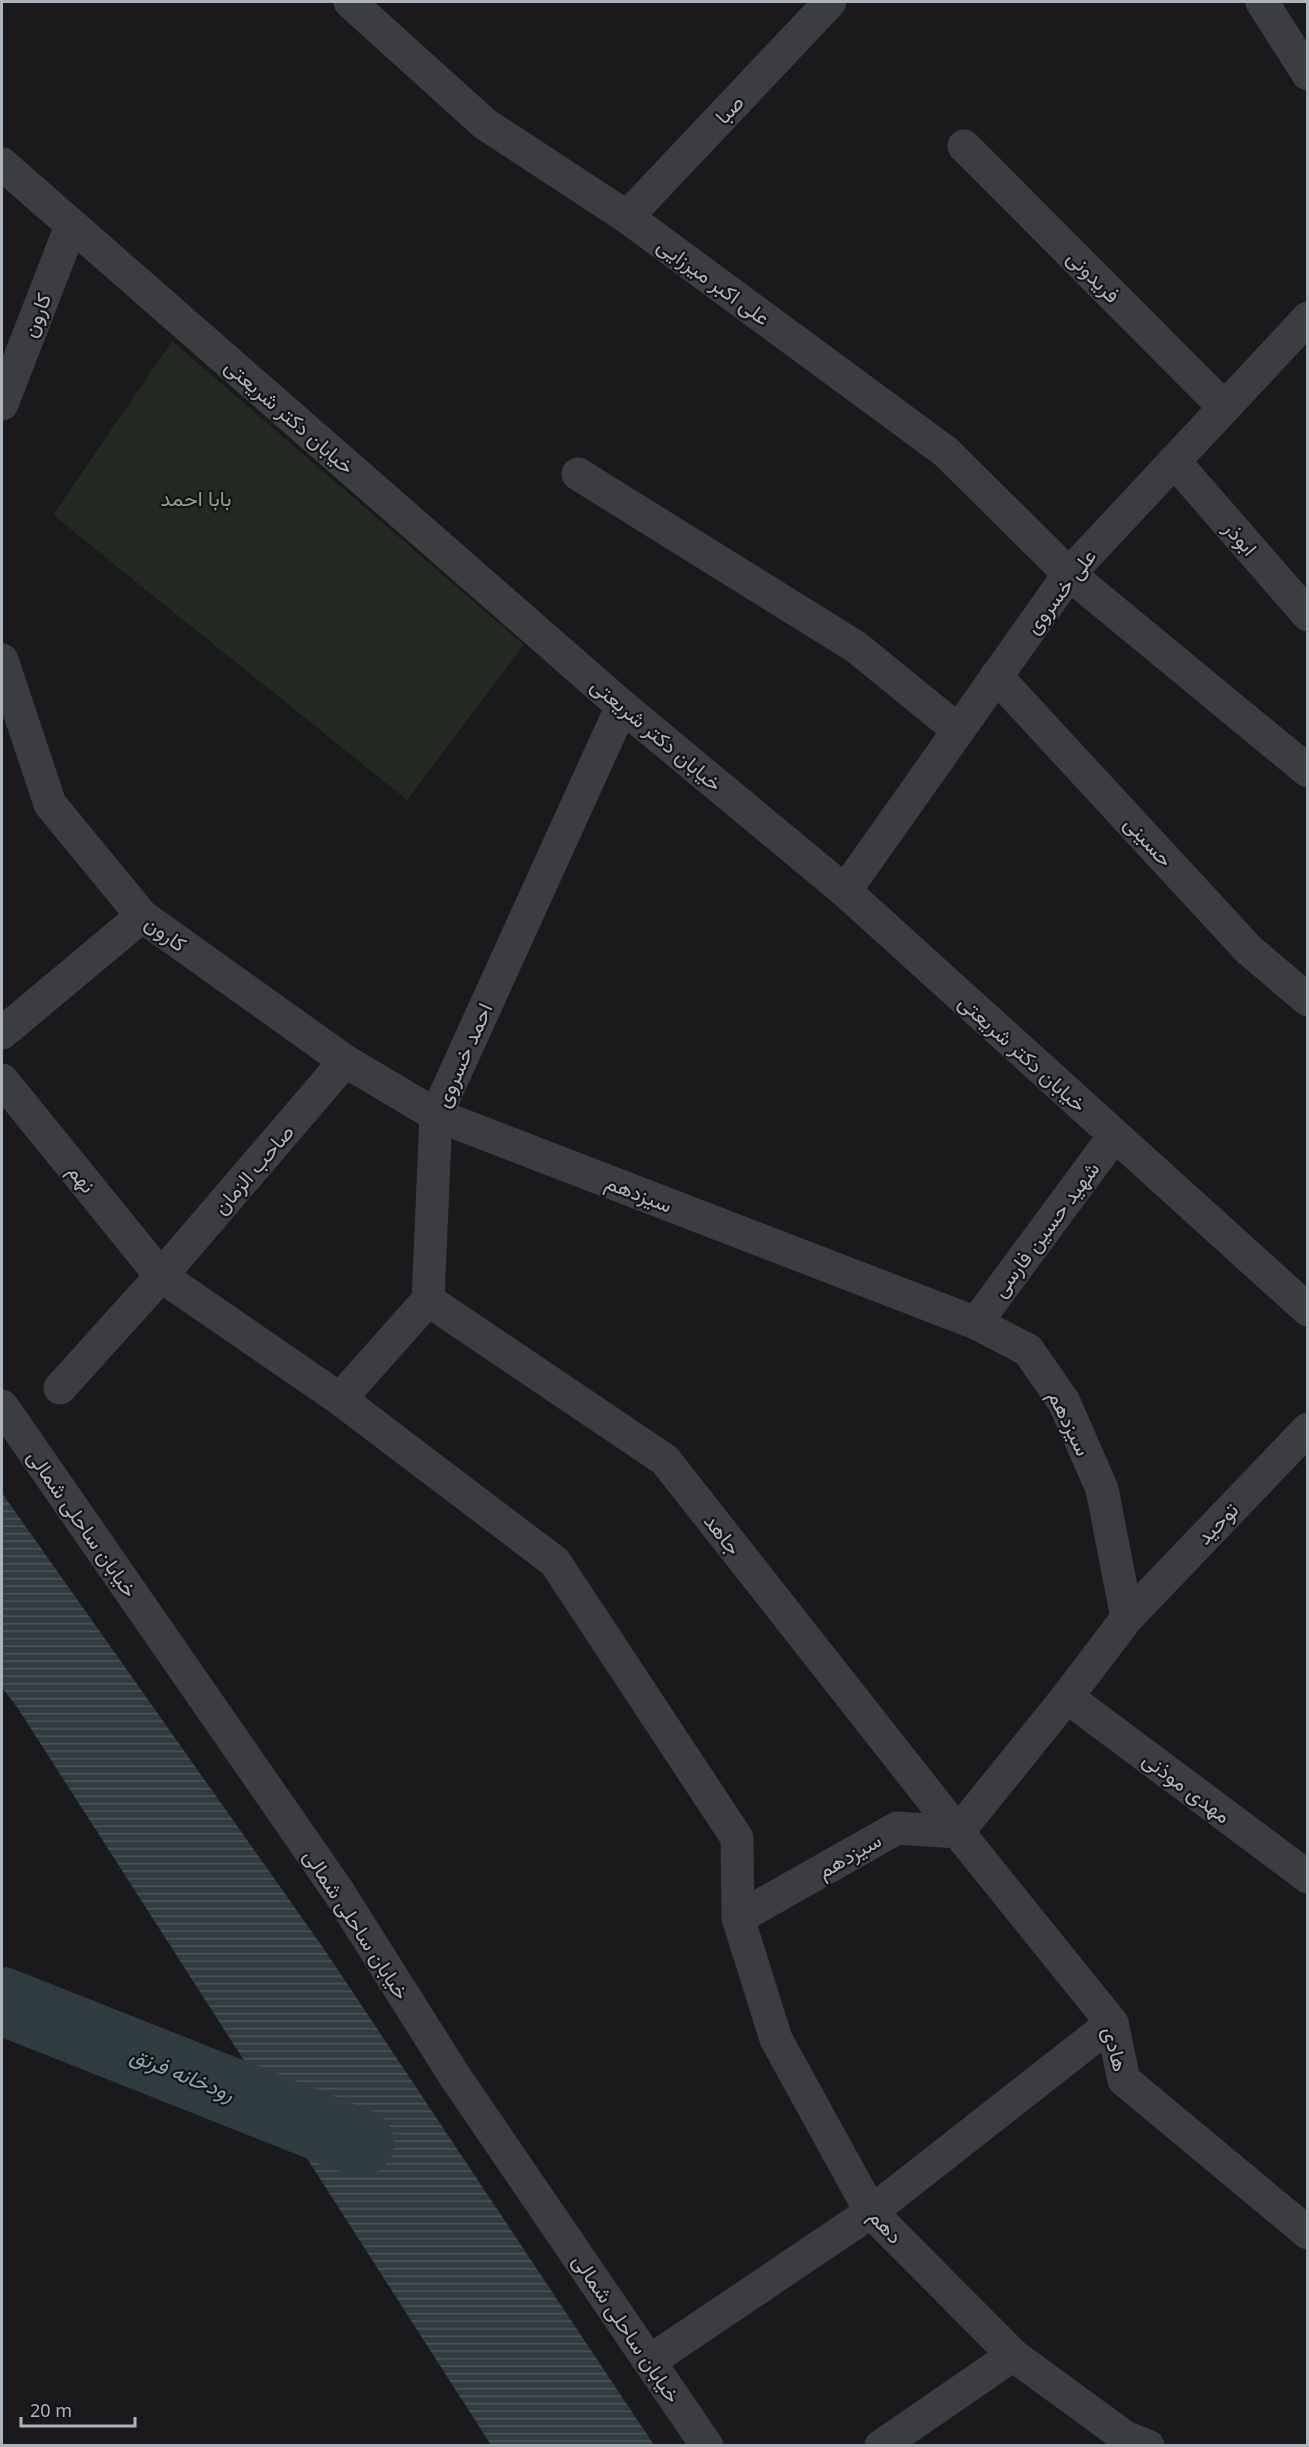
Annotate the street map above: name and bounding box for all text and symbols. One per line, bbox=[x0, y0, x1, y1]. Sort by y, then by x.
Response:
street label: صبا bbox=[708, 88, 750, 130]
street label: علی اکبر میرزایی bbox=[652, 231, 776, 331]
street label: فریدونی bbox=[1061, 243, 1127, 309]
street label: کارون bbox=[15, 289, 57, 341]
street label: خیابان دکتر شریعتی bbox=[219, 352, 361, 480]
park label: بابا احمد bbox=[161, 484, 231, 512]
street label: ابوذر bbox=[1217, 514, 1264, 561]
street label: علی خسروی bbox=[1018, 543, 1102, 639]
street label: خیابان دکتر شریعتی bbox=[586, 671, 728, 797]
street label: حسینی bbox=[1118, 809, 1180, 873]
street label: کارون bbox=[139, 908, 193, 958]
street label: خیابان دکتر شریعتی bbox=[953, 988, 1093, 1118]
street label: احمد خسروی bbox=[428, 998, 498, 1112]
street label: صاحب الزمان bbox=[206, 1118, 300, 1220]
street label: شهید حسین فارسی bbox=[985, 1156, 1105, 1302]
street label: نهم bbox=[61, 1158, 102, 1199]
street label: سیزدهم bbox=[601, 1168, 676, 1219]
street label: سیزدهم bbox=[1041, 1386, 1098, 1461]
street label: خیابان ساحلی شمالی bbox=[22, 1444, 144, 1602]
street label: توحید bbox=[1190, 1496, 1244, 1550]
street label: جاهد bbox=[698, 1508, 748, 1560]
street label: مهدی موذنی bbox=[1137, 1745, 1237, 1829]
street label: سیزدهم bbox=[812, 1826, 887, 1885]
street label: خیابان ساحلی شمالی bbox=[298, 1843, 416, 2005]
street label: هادی bbox=[1097, 2024, 1135, 2074]
water label: رودخانه فرنق bbox=[126, 2039, 240, 2108]
street label: دهم bbox=[862, 2203, 909, 2250]
street label: خیابان ساحلی شمالی bbox=[567, 2248, 687, 2408]
scale bar bbox=[21, 2390, 135, 2428]
text: 20 m bbox=[30, 2398, 72, 2422]

